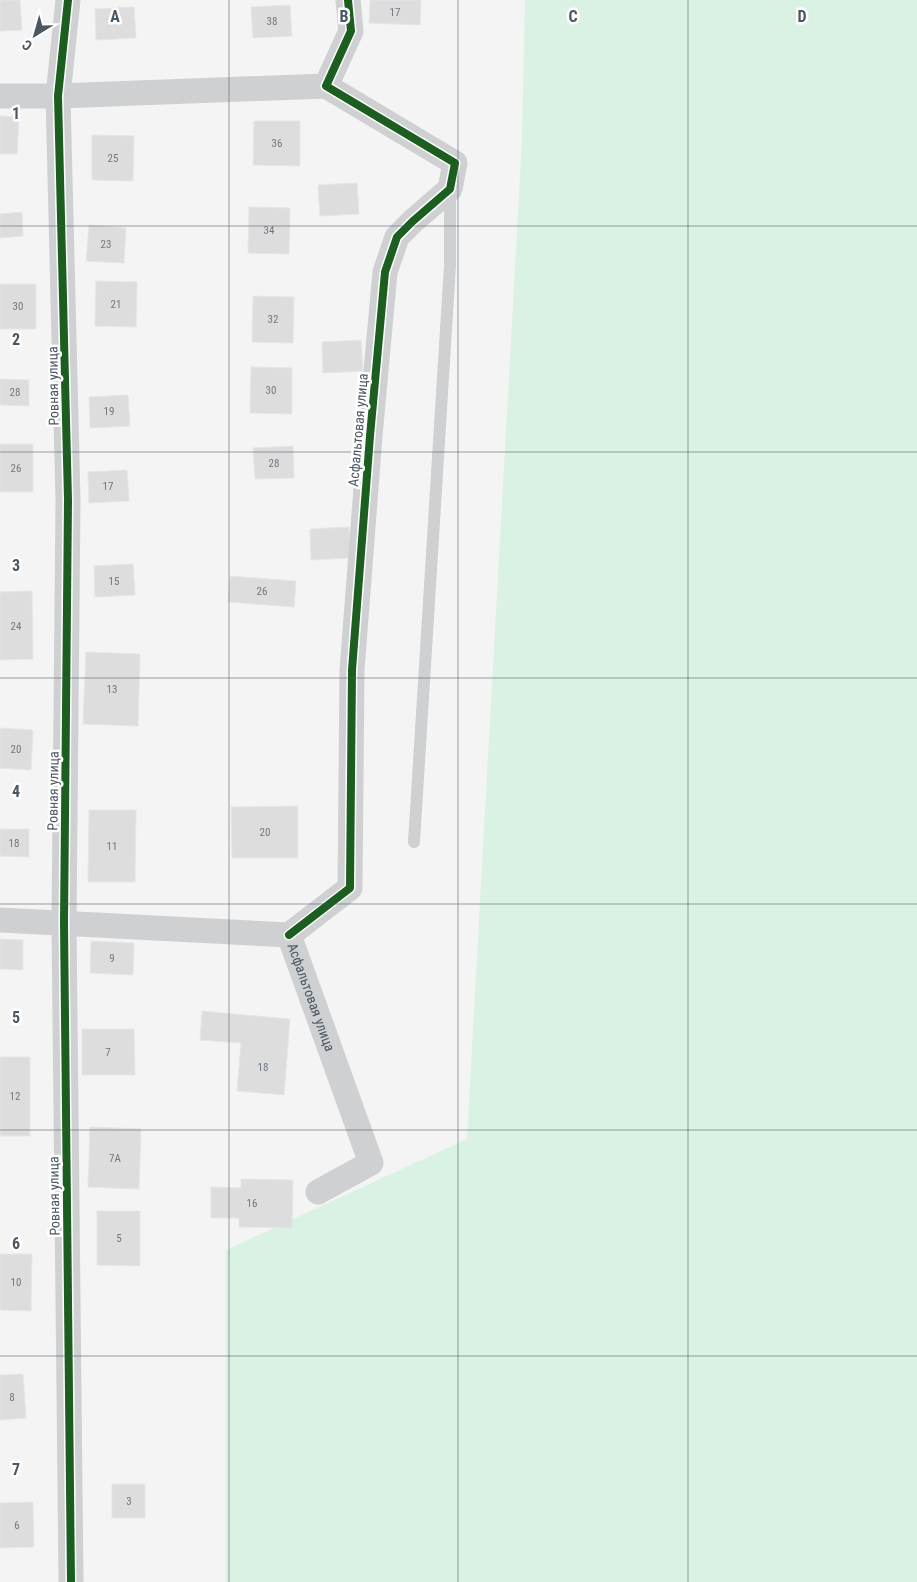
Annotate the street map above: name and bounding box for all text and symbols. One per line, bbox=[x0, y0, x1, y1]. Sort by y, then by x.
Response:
house number: 17 bbox=[390, 6, 400, 19]
text: A bbox=[110, 7, 120, 26]
text: B bbox=[340, 7, 349, 26]
text: C bbox=[568, 7, 578, 26]
text: D bbox=[797, 7, 807, 26]
north arrow bbox=[10, 10, 60, 60]
house number: 38 bbox=[267, 15, 277, 28]
text: С bbox=[19, 37, 35, 54]
text: 1 bbox=[12, 104, 20, 123]
house number: 36 bbox=[272, 137, 282, 150]
house number: 25 bbox=[108, 152, 118, 165]
house number: 34 bbox=[264, 224, 275, 237]
house number: 23 bbox=[101, 238, 111, 251]
house number: 21 bbox=[111, 298, 121, 311]
house number: 30 bbox=[13, 300, 23, 313]
house number: 32 bbox=[268, 313, 278, 326]
text: 2 bbox=[12, 330, 20, 349]
street label: Ровная улица bbox=[44, 346, 62, 426]
street label: Асфальтовая улица bbox=[345, 373, 371, 487]
house number: 30 bbox=[266, 384, 276, 397]
house number: 28 bbox=[10, 386, 20, 399]
house number: 19 bbox=[104, 405, 114, 418]
house number: 28 bbox=[269, 457, 279, 470]
house number: 26 bbox=[11, 462, 21, 475]
house number: 17 bbox=[103, 480, 113, 493]
text: 3 bbox=[12, 556, 20, 575]
house number: 15 bbox=[109, 575, 119, 588]
house number: 26 bbox=[257, 585, 267, 598]
house number: 24 bbox=[11, 620, 22, 633]
house number: 13 bbox=[107, 683, 117, 696]
house number: 20 bbox=[11, 743, 21, 756]
street label: Ровная улица bbox=[44, 751, 62, 831]
text: 4 bbox=[12, 782, 20, 801]
house number: 20 bbox=[260, 826, 270, 839]
house number: 18 bbox=[9, 837, 19, 850]
house number: 11 bbox=[107, 840, 117, 853]
street label: Асфальтовая улица bbox=[285, 941, 338, 1053]
house number: 9 bbox=[109, 952, 115, 965]
text: 5 bbox=[12, 1008, 20, 1027]
house number: 7 bbox=[105, 1046, 111, 1059]
house number: 18 bbox=[258, 1061, 268, 1074]
house number: 12 bbox=[10, 1090, 20, 1103]
house number: 7А bbox=[109, 1152, 122, 1165]
street label: Ровная улица bbox=[45, 1156, 63, 1236]
house number: 16 bbox=[247, 1197, 257, 1210]
house number: 5 bbox=[116, 1232, 122, 1245]
text: 6 bbox=[12, 1234, 20, 1253]
house number: 10 bbox=[11, 1276, 21, 1289]
house number: 8 bbox=[9, 1391, 15, 1404]
text: 7 bbox=[12, 1460, 20, 1479]
house number: 3 bbox=[126, 1495, 132, 1508]
house number: 6 bbox=[14, 1519, 20, 1532]

